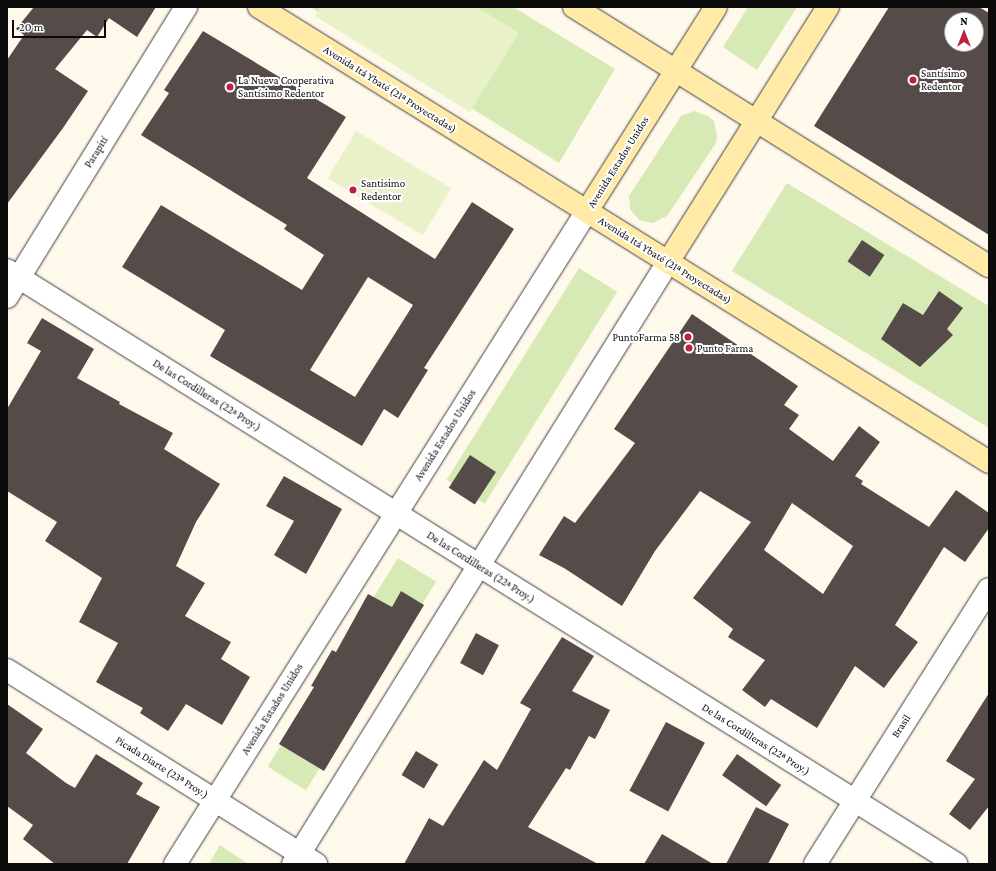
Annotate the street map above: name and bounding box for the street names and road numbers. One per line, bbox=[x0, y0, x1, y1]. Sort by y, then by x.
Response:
street label: Avenida Itá Ybaté (21ª Proyectadas) bbox=[321, 42, 459, 136]
street label: Avenida Estados Unidos bbox=[584, 114, 652, 210]
street label: Parapití bbox=[81, 134, 111, 170]
street label: Avenida Itá Ybaté (21ª Proyectadas) bbox=[596, 213, 734, 307]
street label: De las Cordilleras (22ª Proy.) bbox=[151, 356, 263, 434]
street label: Avenida Estados Unidos bbox=[411, 387, 479, 483]
street label: De las Cordilleras (22ª Proy.) bbox=[425, 528, 537, 606]
street label: Avenida Estados Unidos bbox=[238, 661, 306, 757]
street label: De las Cordilleras (22ª Proy.) bbox=[700, 700, 812, 778]
street label: Brasil bbox=[889, 712, 913, 740]
street label: Picada Diarte (23ª Proy.) bbox=[113, 733, 211, 801]

